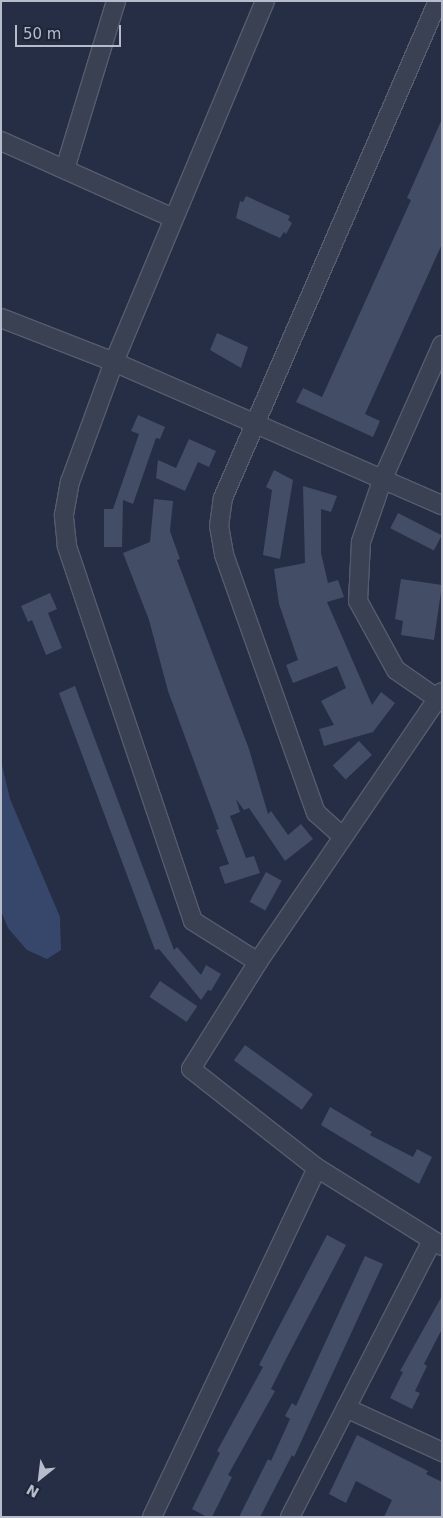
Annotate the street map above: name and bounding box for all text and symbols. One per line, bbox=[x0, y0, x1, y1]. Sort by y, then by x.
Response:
scale bar bbox=[18, 15, 124, 47]
text: 50 m bbox=[23, 25, 61, 43]
north arrow bbox=[15, 1453, 65, 1503]
text: N bbox=[24, 1481, 42, 1501]

